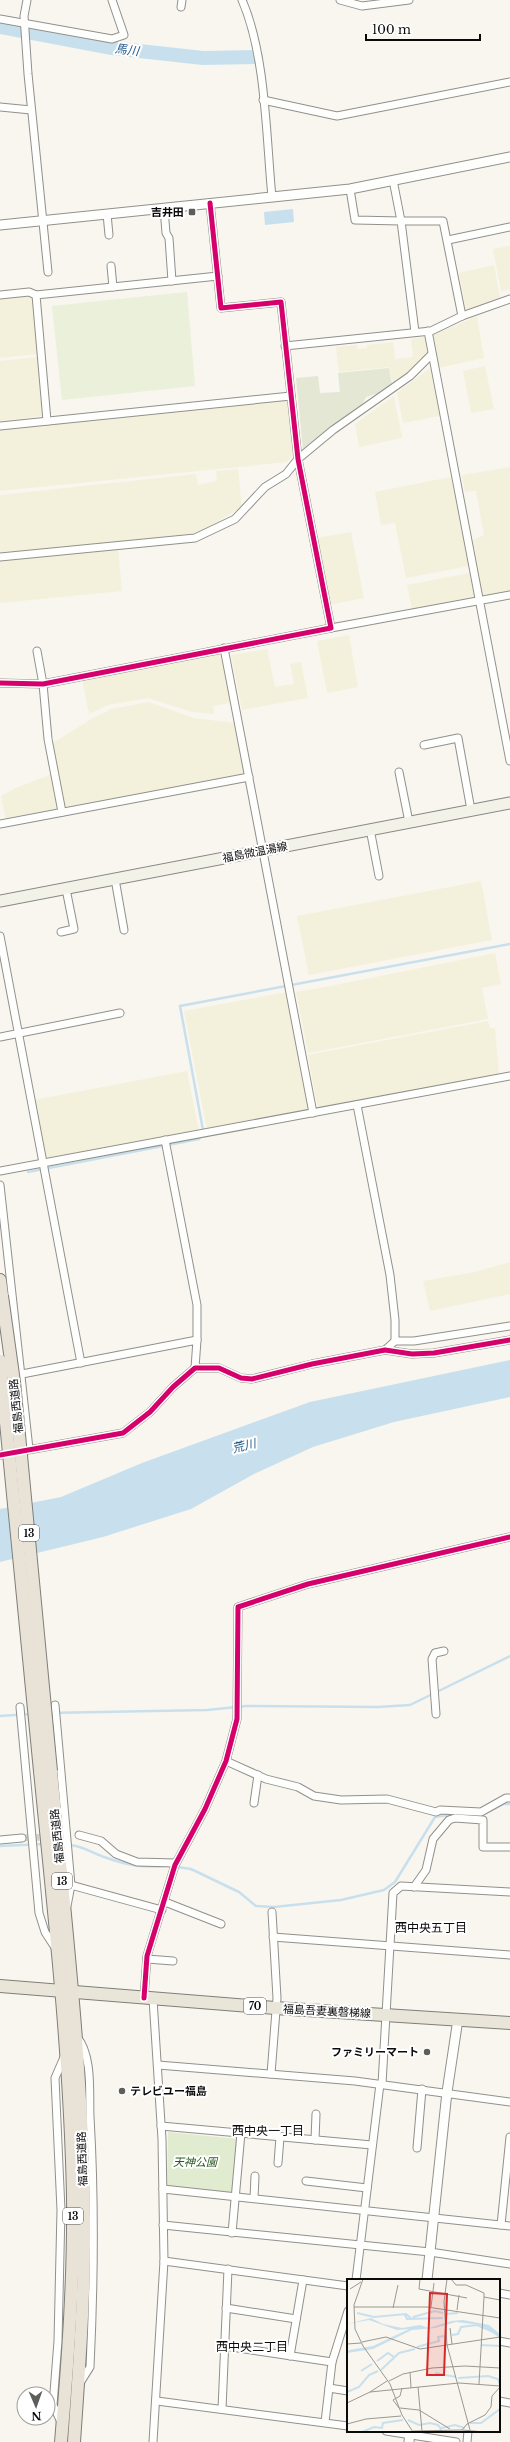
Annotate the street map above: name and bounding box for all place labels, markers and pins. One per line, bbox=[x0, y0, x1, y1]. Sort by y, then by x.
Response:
place label: 吉井田 bbox=[151, 205, 184, 219]
marker: 吉井田 bbox=[187, 207, 197, 217]
place label: ファミリーマート bbox=[331, 2045, 419, 2059]
marker: ファミリーマート bbox=[422, 2047, 432, 2057]
place label: テレビユー福島 bbox=[130, 2084, 207, 2098]
marker: テレビユー福島 bbox=[117, 2086, 127, 2096]

